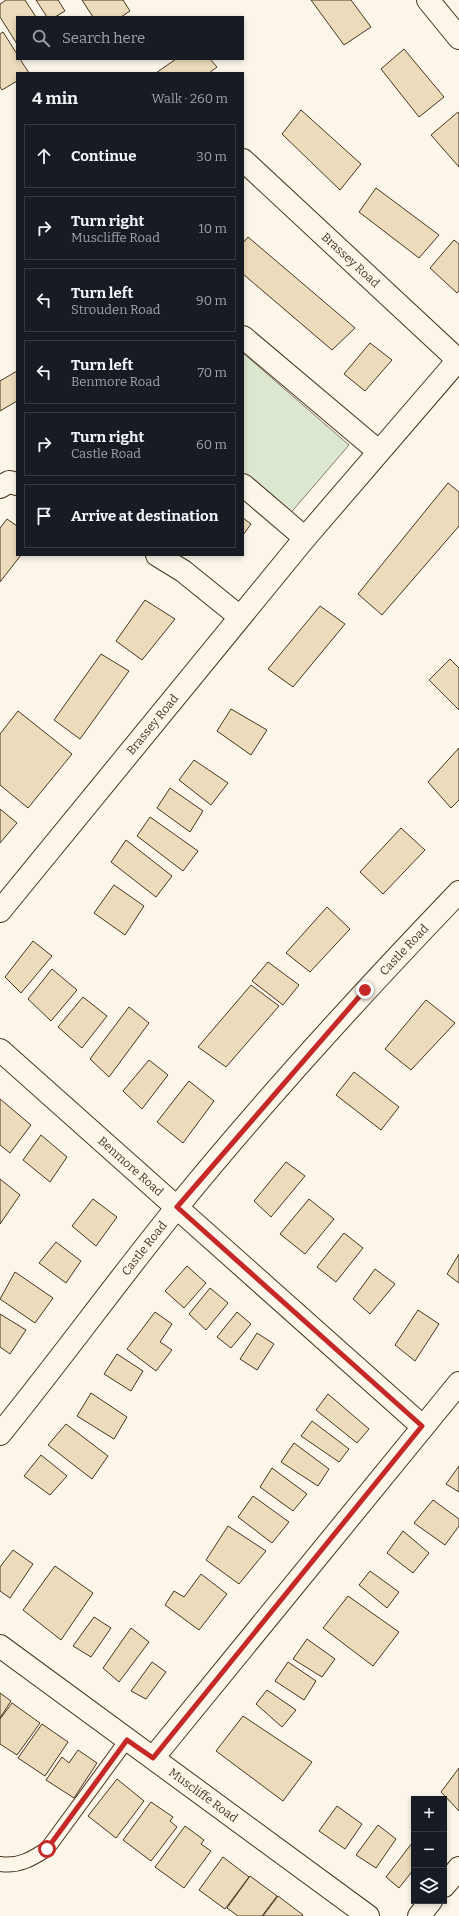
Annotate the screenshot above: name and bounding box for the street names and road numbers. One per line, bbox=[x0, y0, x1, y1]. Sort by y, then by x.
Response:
street label: Brassey Road bbox=[319, 230, 382, 290]
street label: Brassey Road bbox=[124, 691, 181, 757]
street label: Castle Road bbox=[377, 921, 431, 978]
street label: Benmore Road bbox=[95, 1134, 166, 1199]
street label: Castle Road bbox=[119, 1219, 170, 1278]
street label: Muscliffe Road bbox=[166, 1765, 240, 1825]

